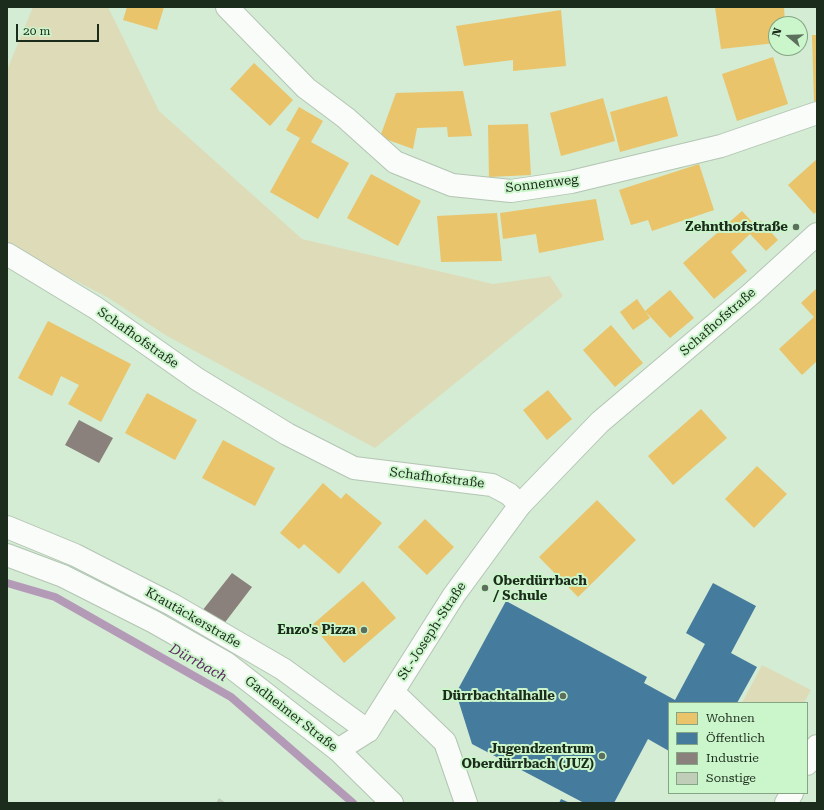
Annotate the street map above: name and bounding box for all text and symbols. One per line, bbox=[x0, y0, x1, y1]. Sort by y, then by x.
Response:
scale bar bbox=[18, 16, 101, 42]
north arrow bbox=[768, 16, 808, 56]
text: 20 m bbox=[23, 24, 50, 38]
text: N bbox=[770, 26, 785, 38]
street label: Sonnenweg bbox=[505, 172, 579, 196]
place label: Zehnthofstraße bbox=[685, 219, 788, 235]
marker: Zehnthofstraße bbox=[791, 222, 801, 232]
street label: Schafhofstraße bbox=[677, 285, 759, 359]
street label: Schafhofstraße bbox=[94, 304, 182, 372]
street label: Schafhofstraße bbox=[389, 464, 485, 492]
place label: Oberdürrbach / Schule bbox=[493, 573, 587, 604]
street label: St.-Joseph-Straße bbox=[395, 579, 469, 683]
marker: Oberdürrbach / Schule bbox=[480, 583, 490, 593]
street label: Krautäckerstraße bbox=[143, 584, 243, 652]
place label: Enzo's Pizza bbox=[277, 622, 356, 638]
marker: Enzo's Pizza bbox=[359, 625, 369, 635]
water label: Dürrbach bbox=[166, 640, 230, 686]
street label: Gadheimer Straße bbox=[242, 673, 340, 755]
place label: Dürrbachtalhalle bbox=[442, 688, 555, 704]
marker: Dürrbachtalhalle bbox=[558, 691, 568, 701]
legend bbox=[668, 702, 808, 794]
text: Wohnen bbox=[706, 711, 755, 725]
text: Öffentlich bbox=[706, 731, 765, 745]
place label: Jugendzentrum Oberdürrbach (JUZ) bbox=[462, 741, 594, 772]
marker: Jugendzentrum Oberdürrbach (JUZ) bbox=[597, 751, 607, 761]
text: Industrie bbox=[706, 751, 759, 765]
text: Sonstige bbox=[706, 771, 756, 785]

